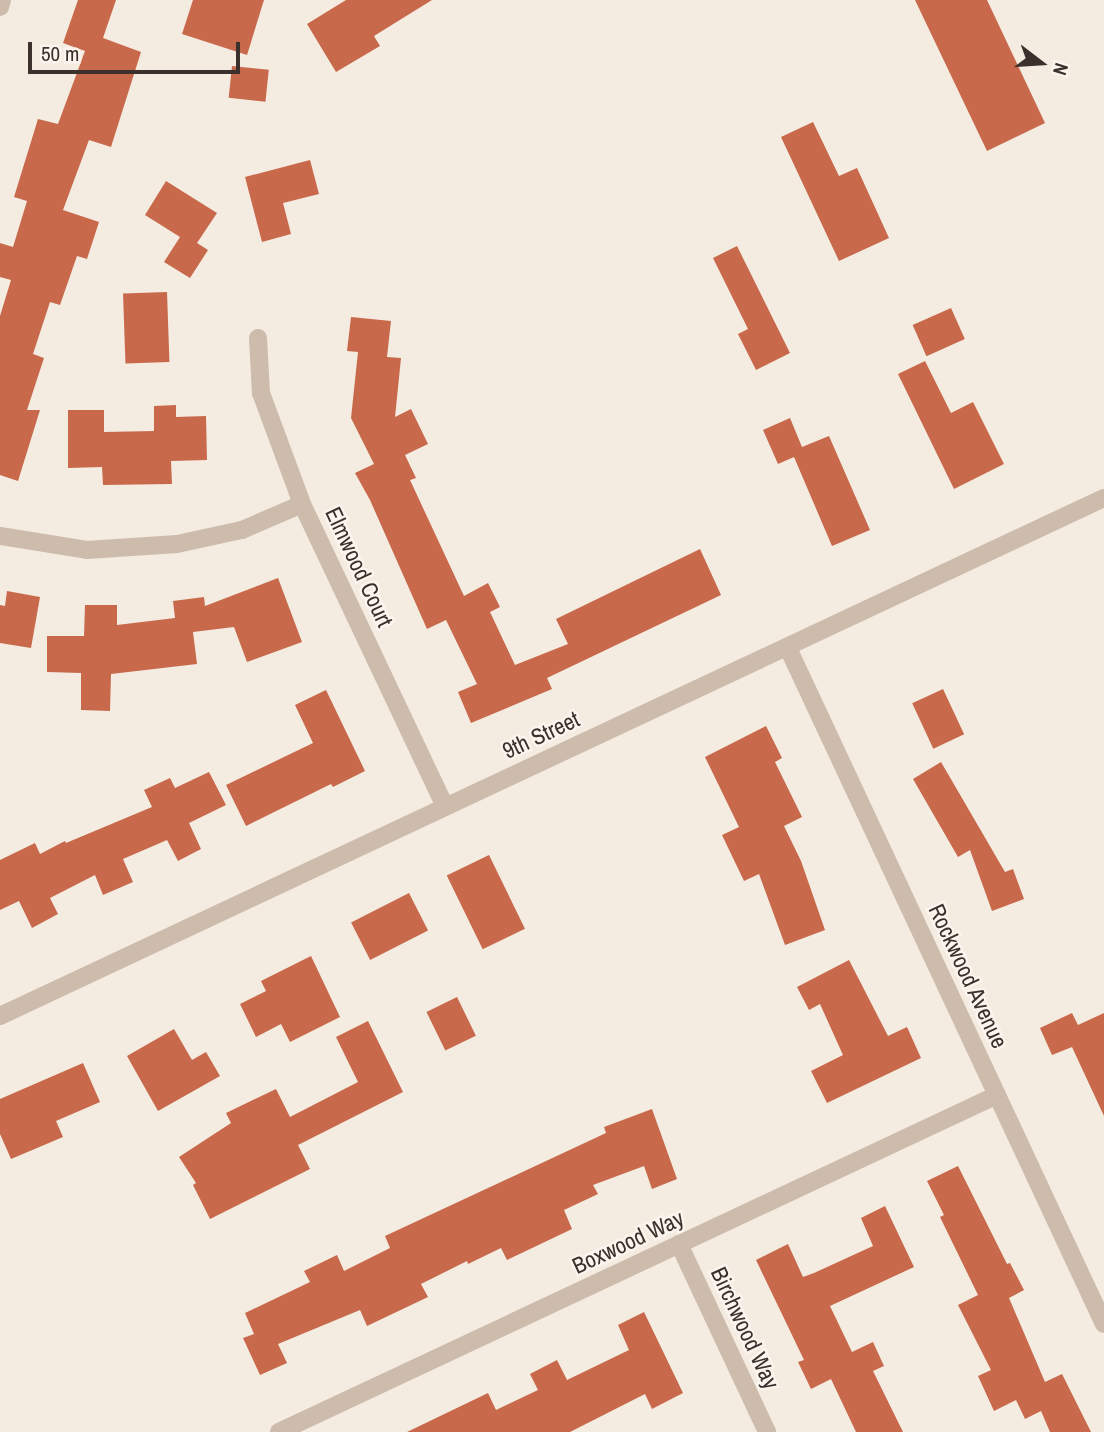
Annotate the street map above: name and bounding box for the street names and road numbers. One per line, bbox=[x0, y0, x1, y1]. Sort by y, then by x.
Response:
street label: Elmwood Court bbox=[319, 503, 399, 631]
street label: 9th Street bbox=[498, 705, 584, 765]
street label: Rockwood Avenue bbox=[922, 899, 1014, 1053]
street label: Boxwood Way bbox=[568, 1204, 688, 1280]
street label: Birchwood Way bbox=[705, 1263, 785, 1393]

